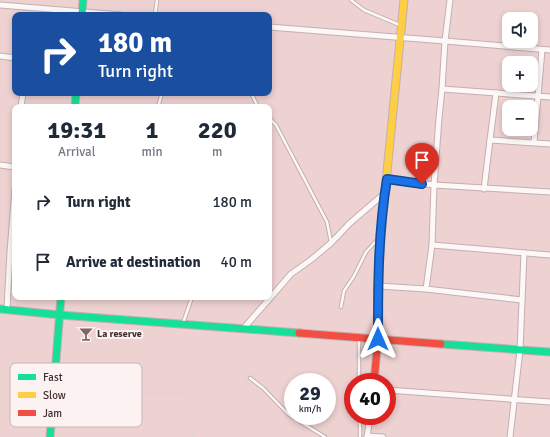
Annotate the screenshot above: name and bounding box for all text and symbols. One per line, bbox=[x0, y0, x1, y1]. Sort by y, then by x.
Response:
map controls bbox=[502, 12, 538, 136]
button: sound bbox=[502, 12, 538, 48]
text: 180 m bbox=[98, 26, 172, 60]
icon: right bbox=[32, 28, 84, 80]
button: + bbox=[502, 56, 538, 92]
text: Turn right bbox=[98, 60, 173, 82]
button: − bbox=[502, 100, 538, 136]
text: 19:31 bbox=[47, 115, 106, 145]
text: 1 bbox=[146, 115, 158, 145]
text: 220 bbox=[198, 115, 237, 145]
pin bbox=[405, 143, 439, 184]
text: Arrival bbox=[58, 144, 95, 160]
text: min bbox=[142, 144, 163, 160]
text: m bbox=[212, 144, 222, 160]
icon: arrive bbox=[411, 149, 433, 171]
icon: right bbox=[32, 191, 54, 213]
text: Turn right bbox=[66, 193, 131, 211]
text: 180 m bbox=[212, 193, 252, 211]
icon: arrive bbox=[32, 251, 54, 273]
text: Arrive at destination bbox=[66, 253, 201, 271]
text: 40 m bbox=[221, 253, 252, 271]
position arrow bbox=[357, 318, 399, 360]
bar icon: La reserve bbox=[78, 326, 94, 342]
place label: La reserve bbox=[97, 328, 142, 340]
legend bbox=[10, 363, 142, 427]
text: Fast bbox=[43, 371, 63, 384]
speed limit sign: 40 bbox=[344, 373, 396, 425]
text: 29 bbox=[299, 381, 321, 406]
text: Slow bbox=[43, 389, 66, 402]
text: km/h bbox=[299, 403, 321, 415]
text: Jam bbox=[43, 407, 62, 420]

